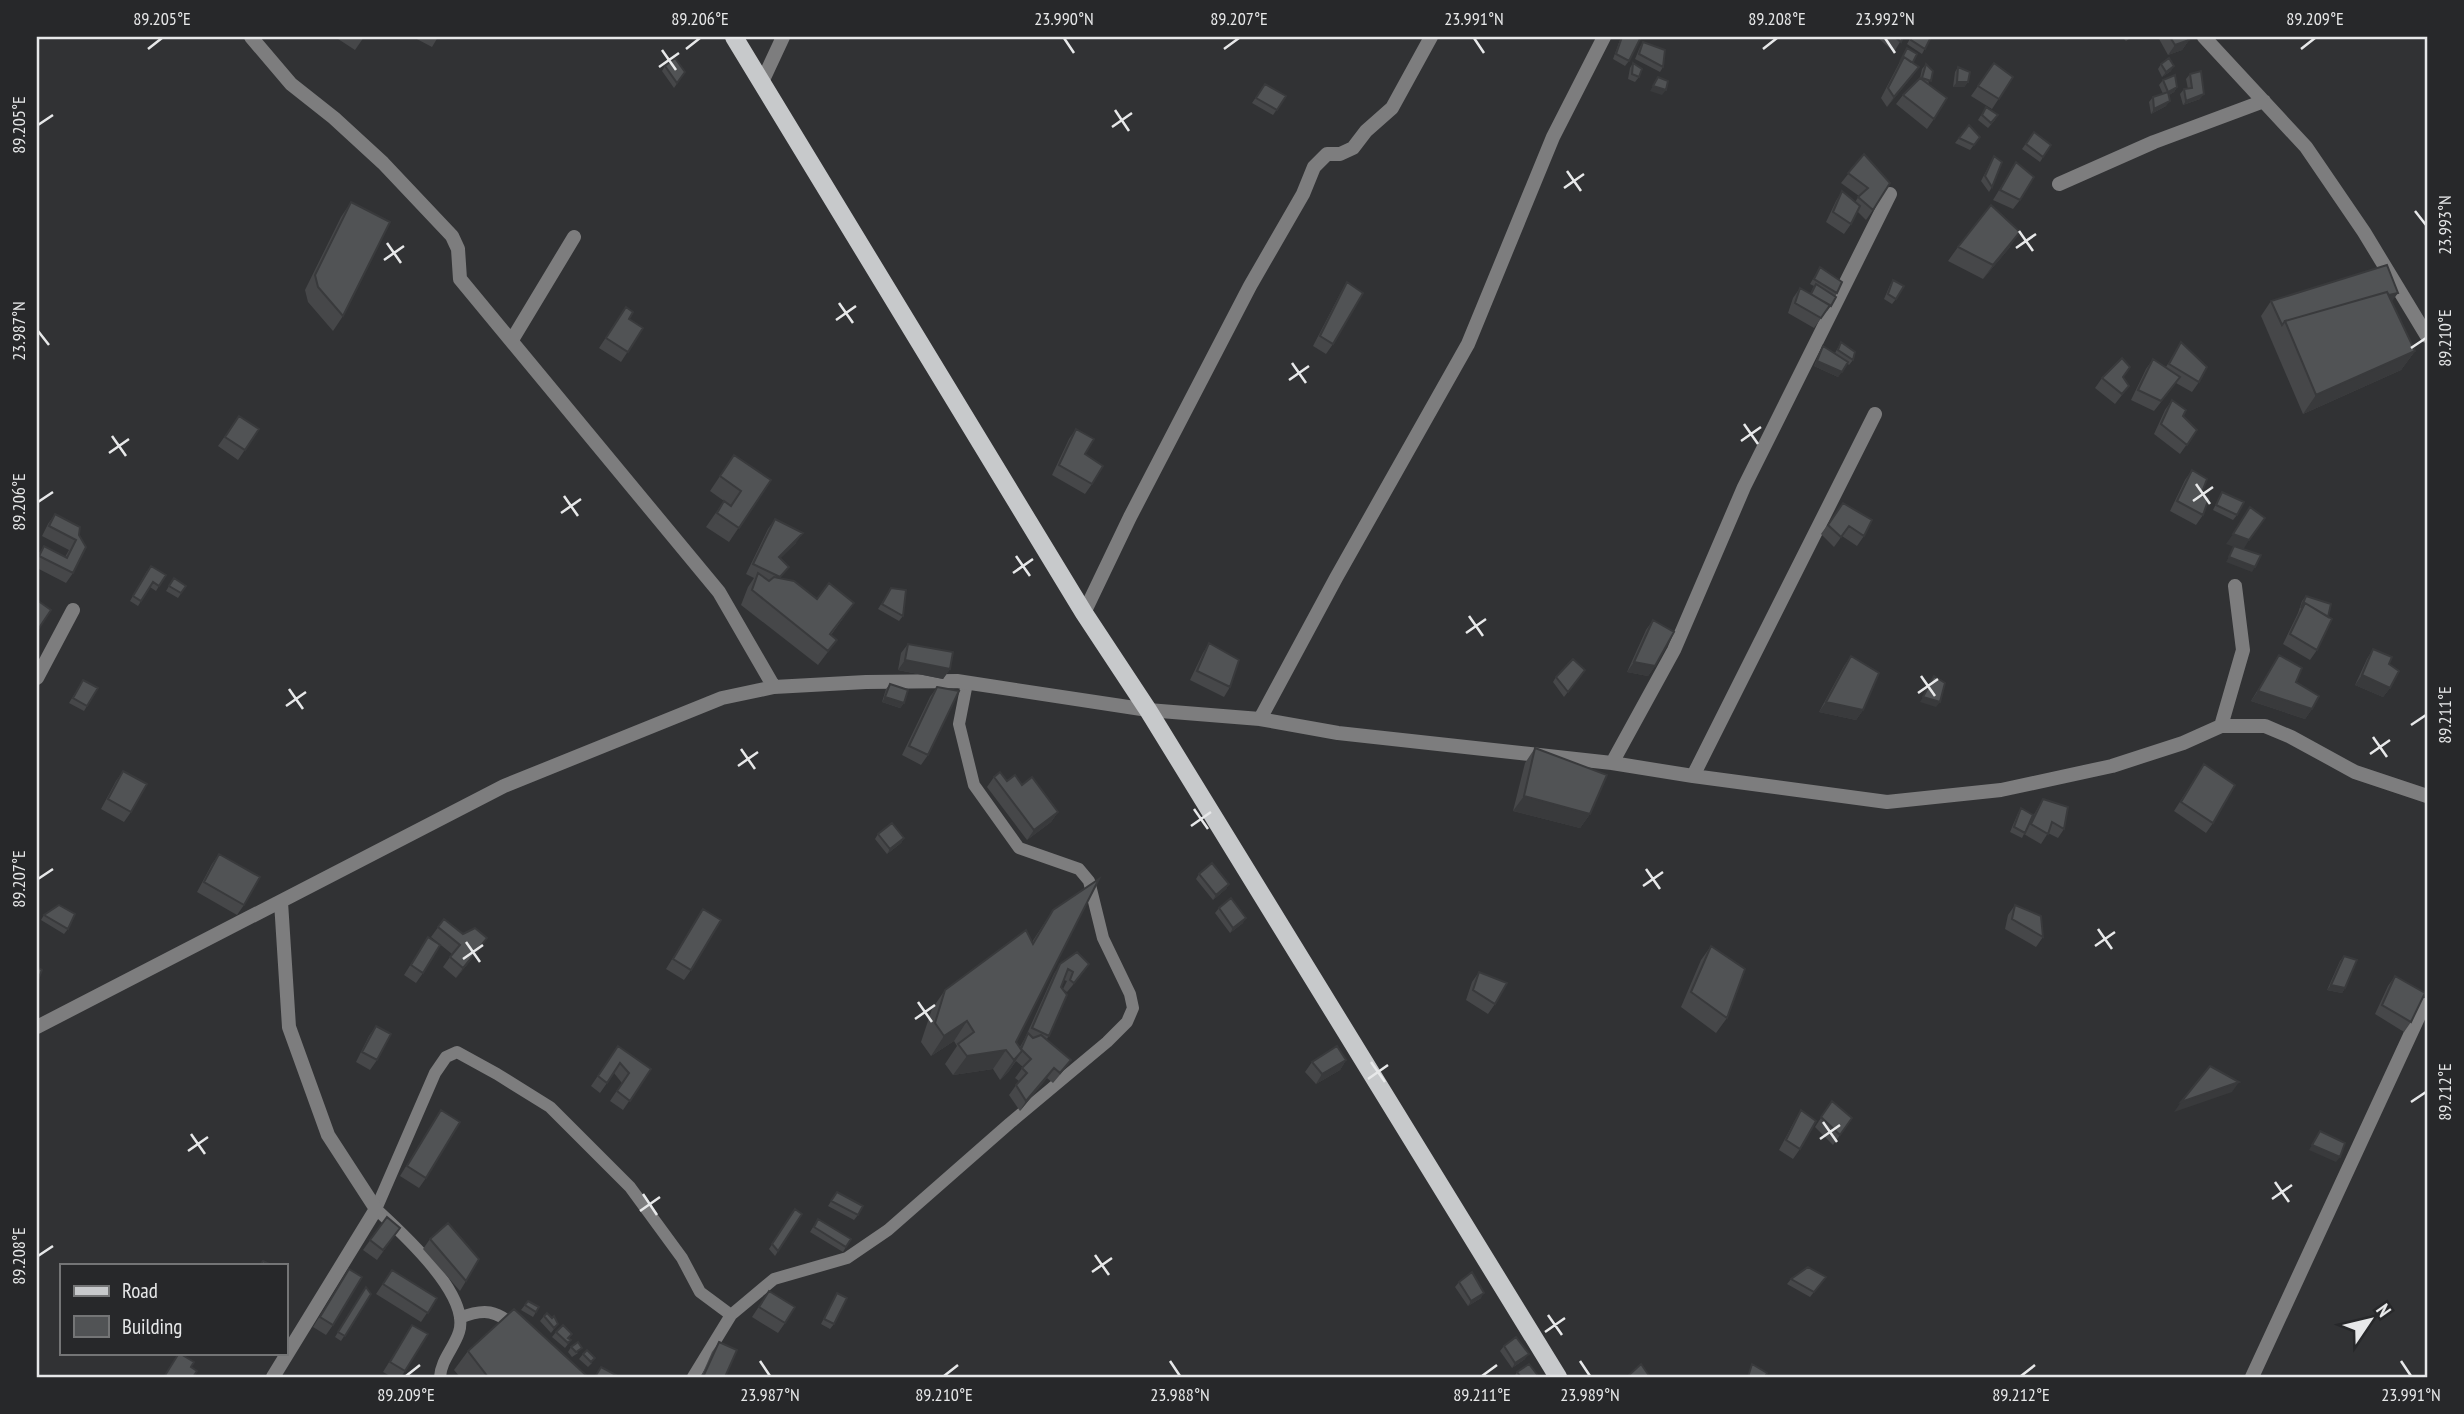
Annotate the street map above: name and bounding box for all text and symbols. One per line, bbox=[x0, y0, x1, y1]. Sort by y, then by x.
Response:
text: 89.205°E bbox=[133, 7, 191, 30]
text: 89.206°E bbox=[671, 7, 729, 30]
text: 23.990°N bbox=[1034, 7, 1094, 30]
text: 89.207°E bbox=[1210, 7, 1268, 30]
text: 23.991°N bbox=[1444, 7, 1504, 30]
text: 89.208°E bbox=[1748, 7, 1806, 30]
text: 23.992°N bbox=[1855, 7, 1915, 30]
text: 89.209°E bbox=[2286, 7, 2344, 30]
text: 89.205°E bbox=[7, 96, 30, 154]
text: 23.993°N bbox=[2433, 195, 2456, 255]
text: 23.987°N bbox=[7, 301, 30, 361]
text: 89.210°E bbox=[2433, 309, 2456, 367]
text: 89.206°E bbox=[7, 473, 30, 531]
text: 89.211°E bbox=[2433, 686, 2456, 744]
text: 89.207°E bbox=[7, 850, 30, 908]
text: 89.212°E bbox=[2433, 1063, 2456, 1121]
text: 89.208°E bbox=[7, 1227, 30, 1285]
legend bbox=[60, 1264, 287, 1354]
text: Road bbox=[122, 1277, 158, 1304]
north arrow bbox=[2334, 1284, 2404, 1354]
text: N bbox=[2371, 1299, 2397, 1321]
text: Building bbox=[122, 1313, 182, 1340]
text: 89.209°E bbox=[377, 1383, 435, 1406]
text: 23.987°N bbox=[740, 1383, 800, 1406]
text: 89.210°E bbox=[915, 1383, 973, 1406]
text: 23.988°N bbox=[1150, 1383, 1210, 1406]
text: 89.211°E bbox=[1453, 1383, 1511, 1406]
text: 23.989°N bbox=[1560, 1383, 1620, 1406]
text: 89.212°E bbox=[1992, 1383, 2050, 1406]
text: 23.991°N bbox=[2381, 1383, 2441, 1406]

